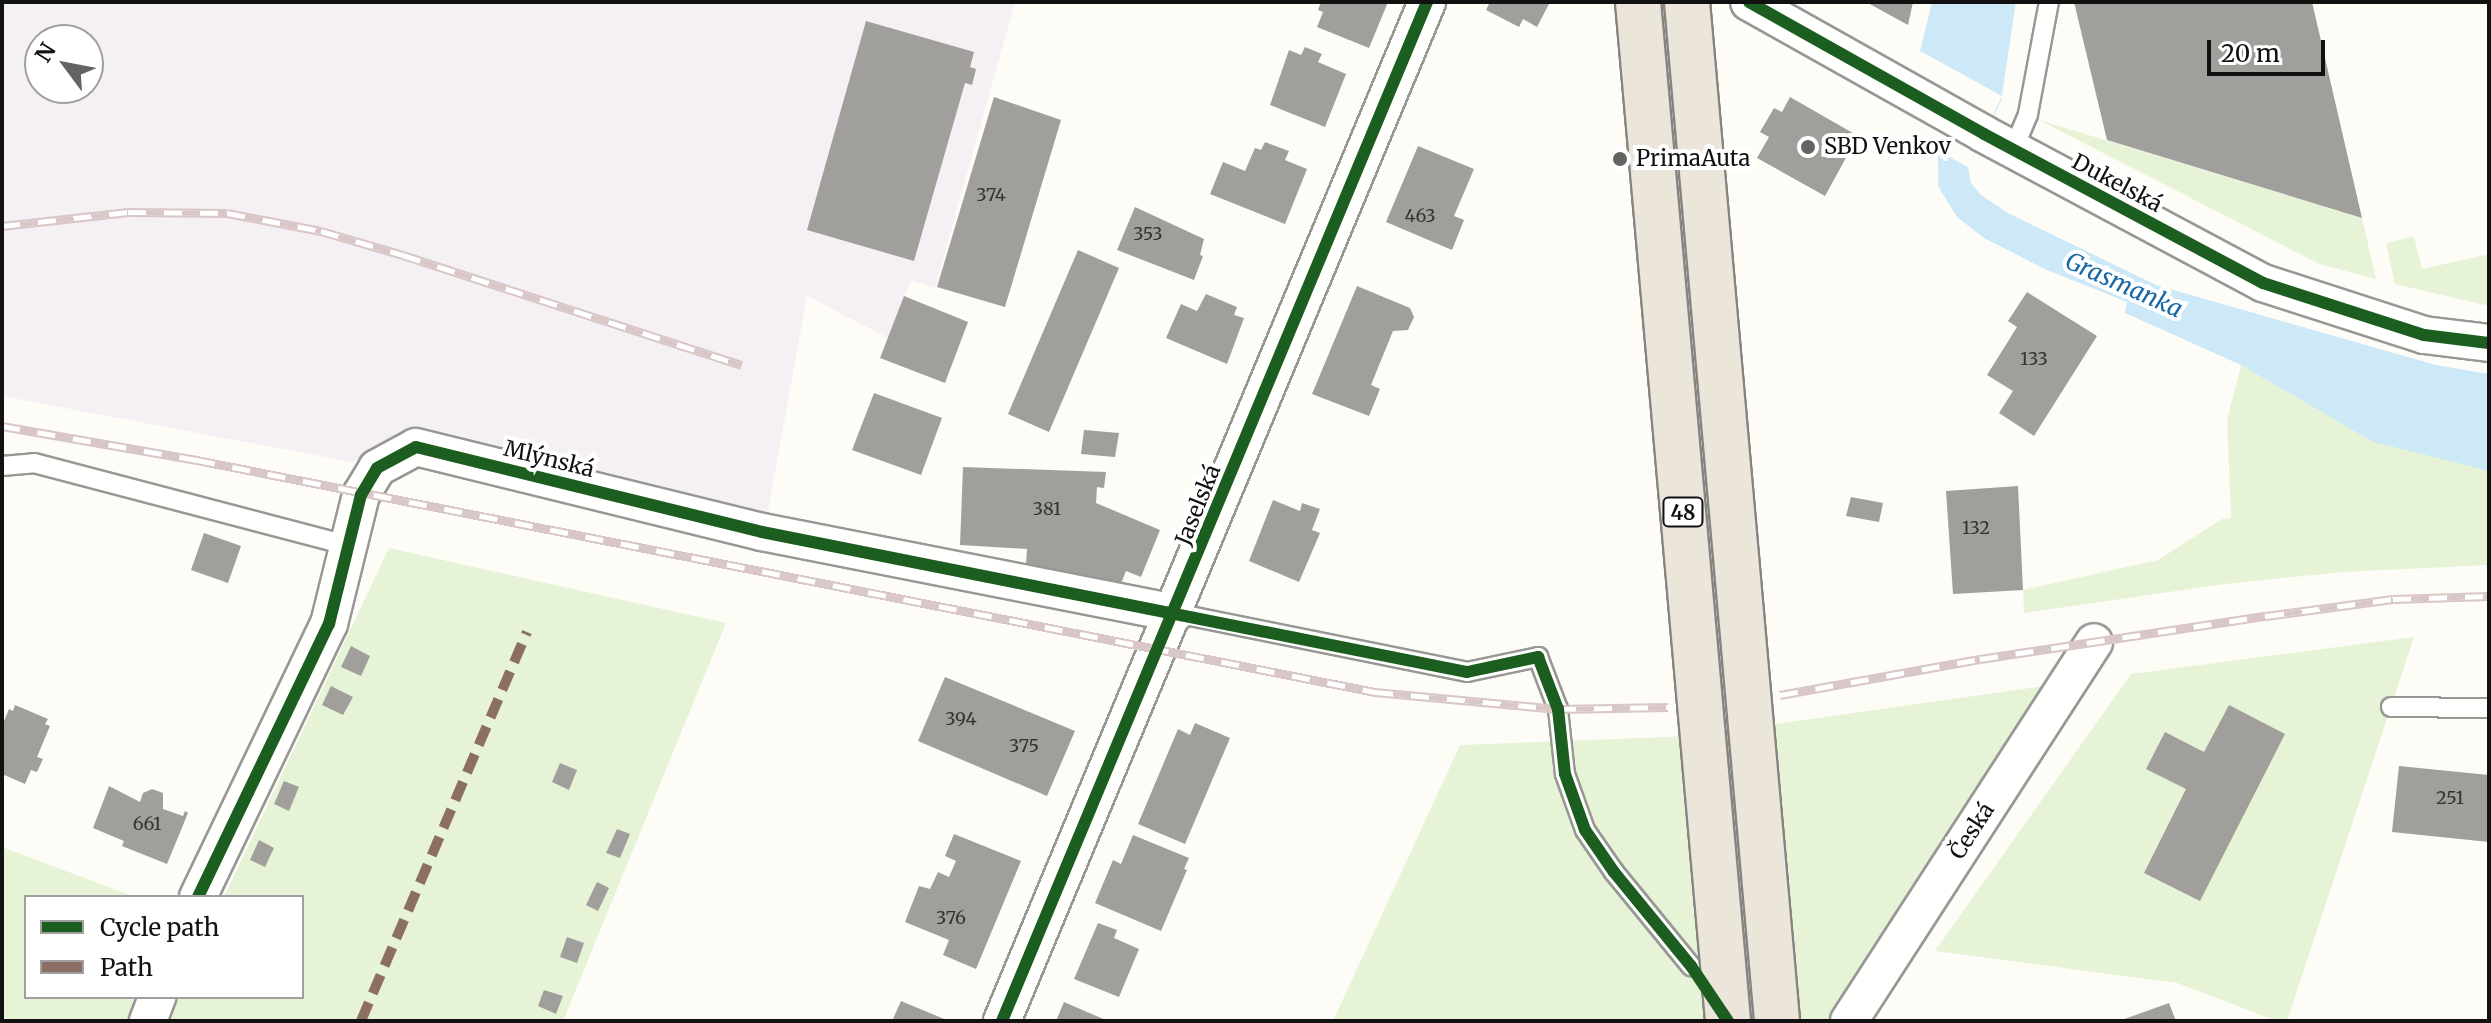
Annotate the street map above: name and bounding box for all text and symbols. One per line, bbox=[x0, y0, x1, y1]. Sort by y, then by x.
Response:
north arrow bbox=[24, 24, 104, 104]
scale bar bbox=[2211, 24, 2329, 74]
text: N bbox=[29, 38, 62, 67]
text: 20 m bbox=[2221, 38, 2280, 69]
place label: SBD Venkov bbox=[1824, 134, 1951, 160]
marker: SBD Venkov bbox=[1799, 138, 1817, 156]
place label: PrimaAuta bbox=[1636, 146, 1750, 172]
street label: Dukelská bbox=[2067, 148, 2167, 218]
marker: PrimaAuta bbox=[1611, 150, 1629, 168]
house number: 374 bbox=[976, 184, 1006, 206]
house number: 463 bbox=[1405, 205, 1435, 227]
house number: 353 bbox=[1133, 223, 1163, 245]
water label: Grasmanka bbox=[2061, 246, 2187, 324]
house number: 133 bbox=[2020, 348, 2048, 370]
street label: Mlýnská bbox=[501, 435, 597, 483]
street label: Jaselská bbox=[1170, 461, 1226, 549]
road number: 48 bbox=[1661, 496, 1705, 528]
house number: 381 bbox=[1033, 498, 1061, 520]
house number: 132 bbox=[1962, 517, 1990, 539]
house number: 394 bbox=[945, 708, 977, 730]
house number: 375 bbox=[1009, 735, 1039, 757]
house number: 251 bbox=[2436, 787, 2464, 809]
street label: Česká bbox=[1944, 798, 2000, 864]
house number: 661 bbox=[133, 813, 161, 835]
legend bbox=[24, 895, 304, 999]
house number: 376 bbox=[936, 907, 966, 929]
text: Cycle path bbox=[100, 912, 219, 943]
text: Path bbox=[100, 952, 153, 983]

